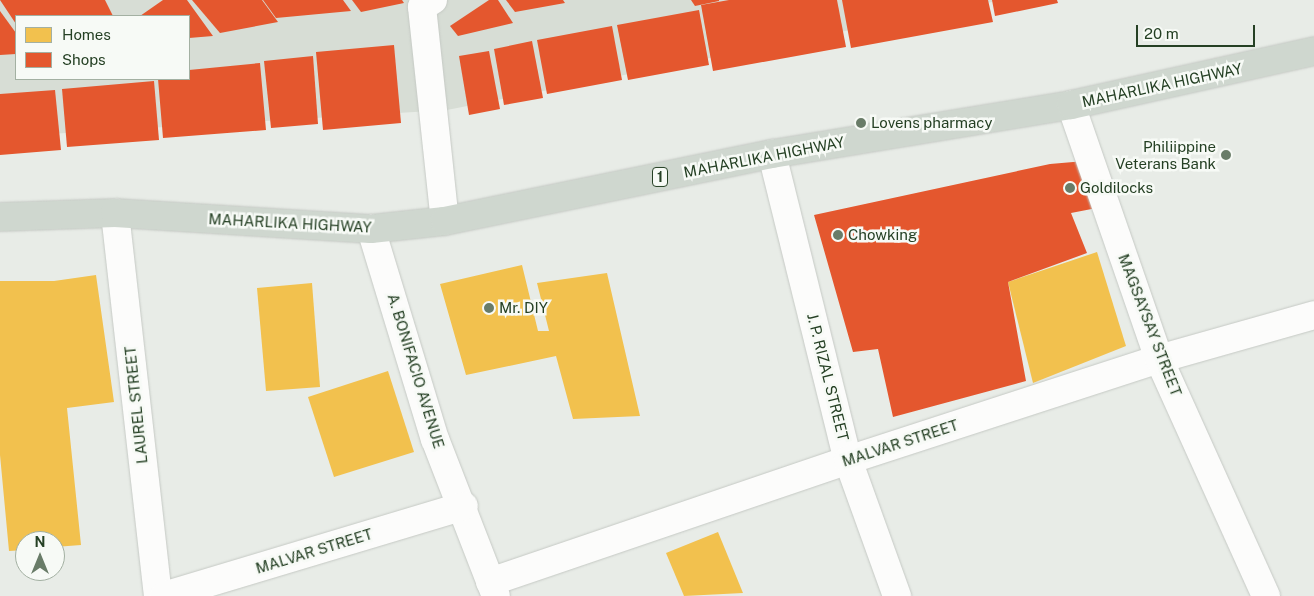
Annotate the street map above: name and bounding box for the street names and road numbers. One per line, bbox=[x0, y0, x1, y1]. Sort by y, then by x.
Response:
street label: MAHARLIKA HIGHWAY bbox=[1080, 59, 1244, 111]
street label: MAHARLIKA HIGHWAY bbox=[682, 133, 846, 181]
road number: 1 bbox=[651, 166, 669, 188]
street label: MAHARLIKA HIGHWAY bbox=[208, 210, 372, 236]
street label: MAGSAYSAY STREET bbox=[1115, 251, 1185, 399]
street label: A. BONIFACIO AVENUE bbox=[384, 291, 448, 451]
street label: J. P. RIZAL STREET bbox=[803, 311, 853, 443]
street label: LAUREL STREET bbox=[121, 345, 151, 465]
street label: MALVAR STREET bbox=[840, 416, 960, 470]
street label: MALVAR STREET bbox=[253, 525, 375, 577]

